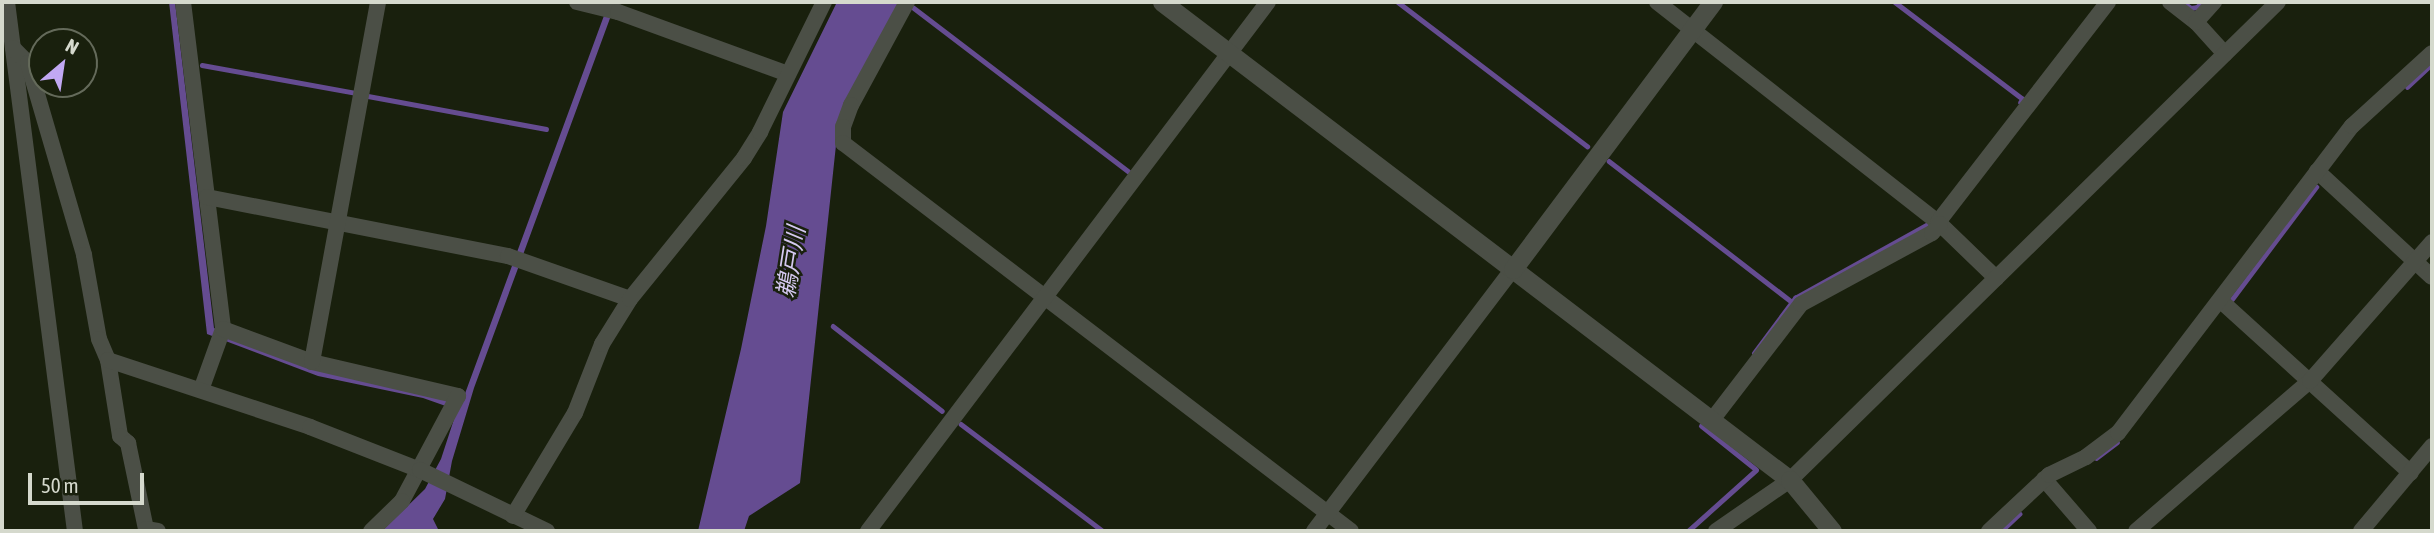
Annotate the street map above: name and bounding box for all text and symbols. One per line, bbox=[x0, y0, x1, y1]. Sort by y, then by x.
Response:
north arrow bbox=[28, 28, 98, 98]
text: N bbox=[62, 34, 82, 59]
water label: 鵜戸川 bbox=[771, 224, 811, 300]
scale bar bbox=[32, 460, 147, 504]
text: 50 m bbox=[41, 473, 79, 497]

